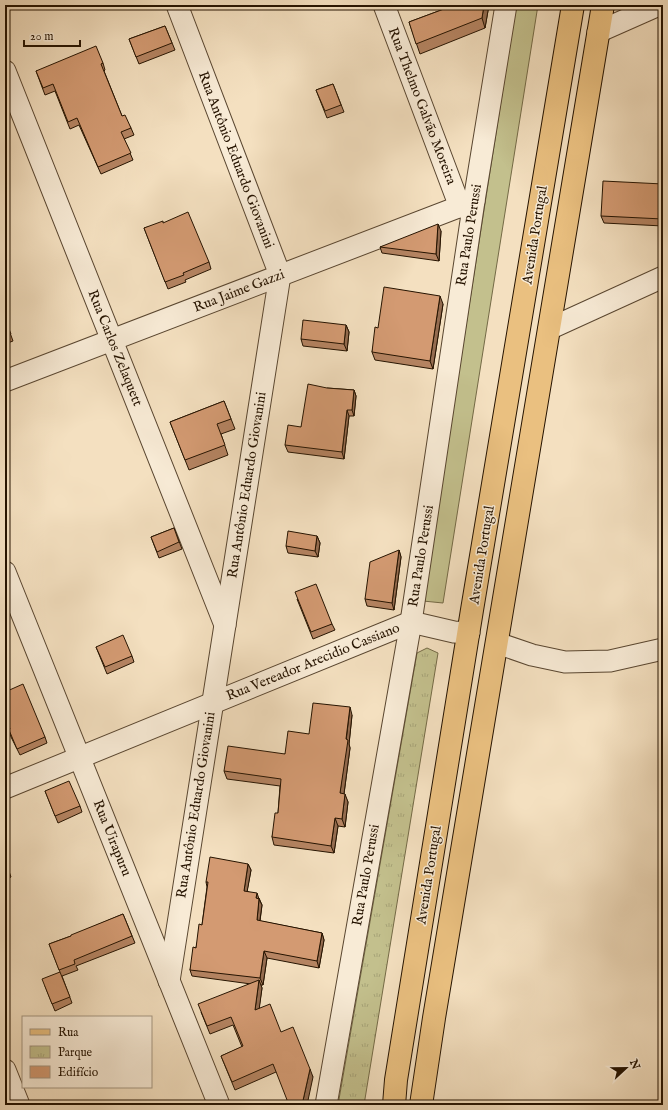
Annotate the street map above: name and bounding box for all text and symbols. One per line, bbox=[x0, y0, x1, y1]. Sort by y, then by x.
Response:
scale bar bbox=[24, 22, 80, 48]
street label: Rua Thelmo Galvão Moreira bbox=[384, 25, 461, 188]
text: 20 m bbox=[30, 29, 53, 44]
street label: Rua Antônio Eduardo Giovanini bbox=[194, 69, 278, 251]
street label: Rua Paulo Perussi bbox=[452, 183, 486, 287]
street label: Avenida Portugal bbox=[518, 184, 552, 287]
street label: Rua Jaime Gazzi bbox=[191, 265, 287, 317]
street label: Rua Carlos Zelaquett bbox=[83, 287, 147, 409]
street label: Rua Antônio Eduardo Giovanini bbox=[223, 390, 271, 579]
street label: Rua Paulo Perussi bbox=[404, 504, 438, 608]
street label: Avenida Portugal bbox=[465, 504, 499, 607]
street label: Rua Vereador Arecidio Cassiano bbox=[224, 619, 403, 705]
street label: Rua Antônio Eduardo Giovanini bbox=[172, 710, 220, 899]
street label: Rua Uirapuru bbox=[88, 797, 136, 879]
street label: Rua Paulo Perussi bbox=[348, 823, 384, 927]
street label: Avenida Portugal bbox=[412, 824, 446, 927]
legend bbox=[22, 1016, 152, 1088]
text: Rua bbox=[58, 1025, 79, 1040]
text: Parque bbox=[58, 1045, 93, 1061]
north arrow bbox=[606, 1048, 646, 1088]
text: N bbox=[626, 1057, 643, 1072]
text: Edifício bbox=[58, 1065, 99, 1080]

